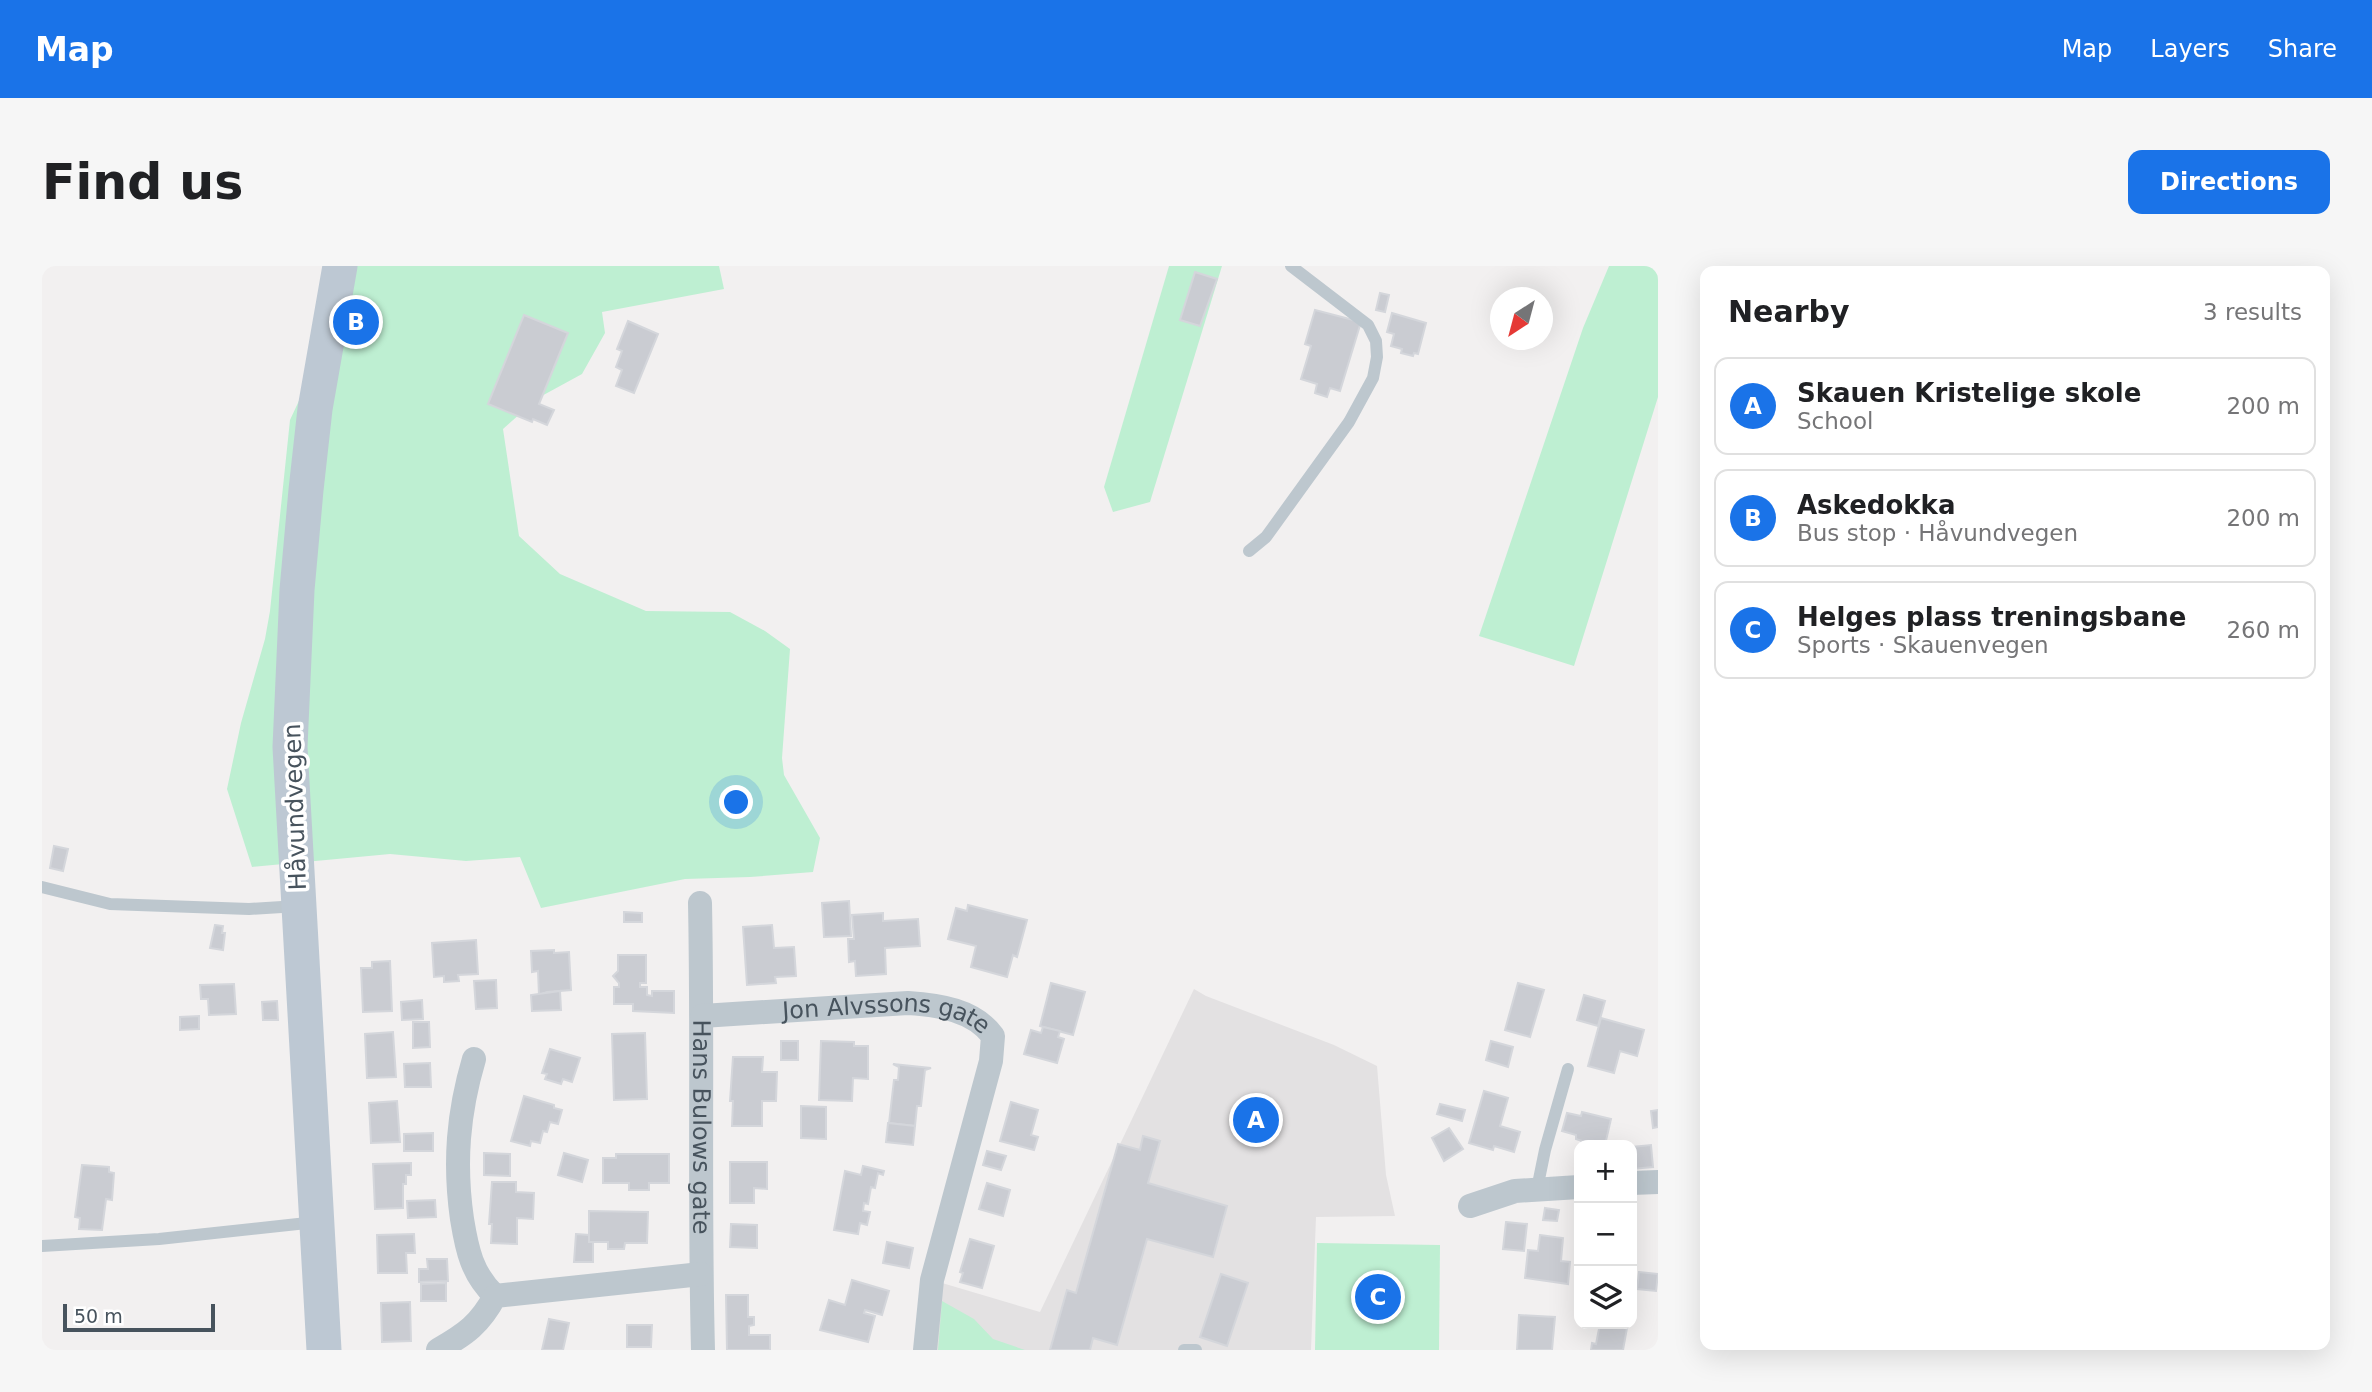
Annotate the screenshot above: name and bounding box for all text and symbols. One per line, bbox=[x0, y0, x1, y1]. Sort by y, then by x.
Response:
text: Map bbox=[35, 30, 114, 69]
text: Map bbox=[2062, 35, 2112, 63]
text: Layers bbox=[2150, 35, 2230, 63]
text: Share bbox=[2268, 35, 2337, 63]
button: Directions bbox=[2128, 150, 2330, 214]
text: Find us bbox=[42, 154, 243, 211]
north arrow bbox=[1490, 287, 1553, 350]
text: Nearby bbox=[1728, 294, 1850, 329]
pin: B bbox=[333, 296, 379, 348]
text: 3 results bbox=[2203, 299, 2302, 325]
text: Skauen Kristelige skole bbox=[1797, 378, 2141, 408]
text: A bbox=[1744, 393, 1762, 419]
text: 200 m bbox=[2226, 393, 2300, 419]
text: School bbox=[1797, 408, 1873, 434]
text: Askedokka bbox=[1797, 490, 1955, 520]
text: B bbox=[1744, 505, 1762, 531]
text: 200 m bbox=[2226, 505, 2300, 531]
text: Bus stop · Håvundvegen bbox=[1797, 520, 2078, 546]
text: Helges plass treningsbane bbox=[1797, 602, 2186, 632]
text: C bbox=[1745, 617, 1761, 643]
text: 260 m bbox=[2226, 617, 2300, 643]
text: Sports · Skauenvegen bbox=[1797, 632, 2049, 658]
street label: Håvundvegen bbox=[277, 723, 312, 891]
your location bbox=[719, 785, 753, 819]
street label: Jon Alvssons gate bbox=[779, 989, 996, 1040]
street label: Hans Bulows gate bbox=[687, 1019, 715, 1235]
pin: A bbox=[1233, 1094, 1279, 1146]
map controls bbox=[1574, 1140, 1637, 1329]
button: + bbox=[1574, 1140, 1637, 1203]
button: − bbox=[1574, 1203, 1637, 1266]
button: layers bbox=[1574, 1266, 1637, 1329]
pin: C bbox=[1355, 1271, 1401, 1323]
scale bar bbox=[63, 1301, 215, 1333]
text: 50 m bbox=[74, 1305, 123, 1327]

